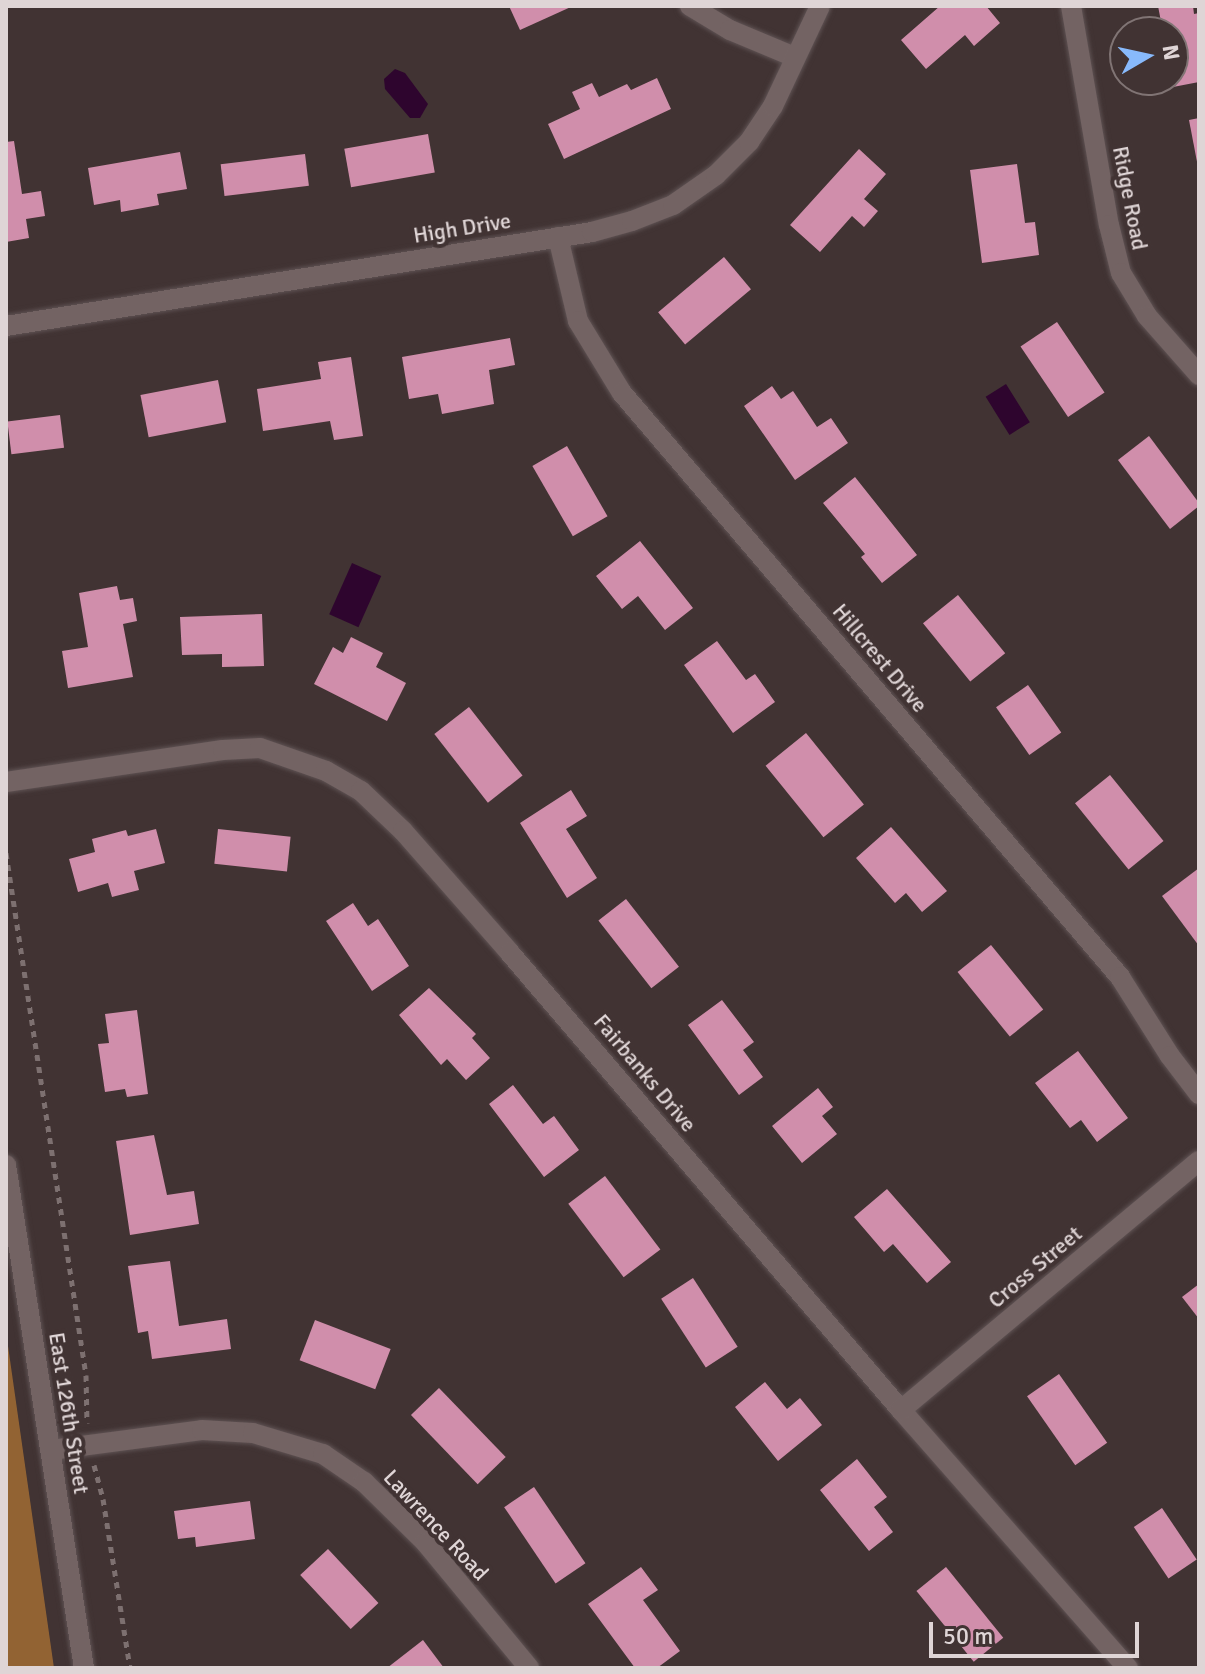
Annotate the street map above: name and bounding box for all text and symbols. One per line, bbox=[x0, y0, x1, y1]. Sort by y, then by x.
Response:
north arrow bbox=[1109, 16, 1189, 96]
text: N bbox=[1157, 43, 1186, 62]
street label: Ridge Road bbox=[1107, 144, 1153, 252]
street label: High Drive bbox=[411, 207, 513, 249]
street label: Hillcrest Drive bbox=[827, 598, 933, 718]
street label: Fairbanks Drive bbox=[588, 1009, 702, 1137]
street label: Cross Street bbox=[983, 1220, 1087, 1314]
street label: East 126th Street bbox=[43, 1330, 95, 1496]
street label: Lawrence Road bbox=[378, 1464, 494, 1586]
scale bar bbox=[933, 1606, 1143, 1656]
text: 50 m bbox=[943, 1621, 993, 1651]

